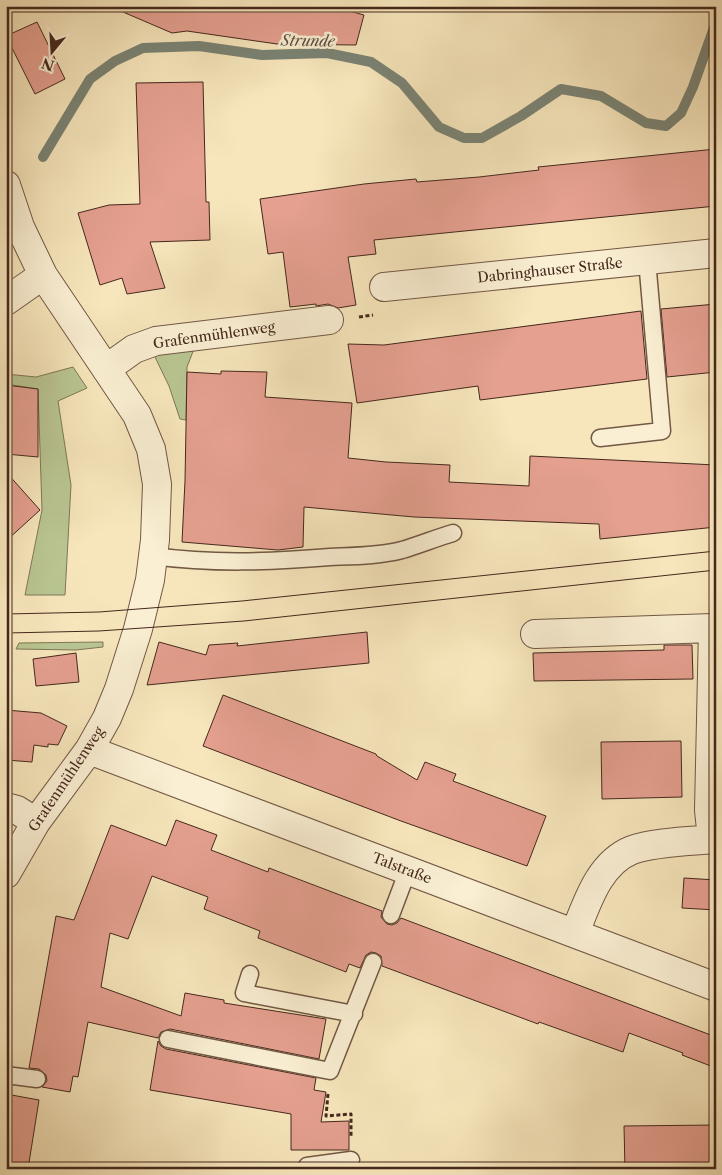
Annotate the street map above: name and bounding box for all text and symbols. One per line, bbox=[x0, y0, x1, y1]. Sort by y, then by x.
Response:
north arrow bbox=[28, 28, 78, 78]
water label: Strunde bbox=[280, 31, 336, 50]
text: N bbox=[39, 54, 57, 75]
street label: Dabringhauser Straße bbox=[477, 253, 624, 287]
street label: Grafenmühlenweg bbox=[152, 317, 277, 352]
street label: Grafenmühlenweg bbox=[24, 722, 108, 835]
street label: Talstraße bbox=[370, 848, 435, 888]

